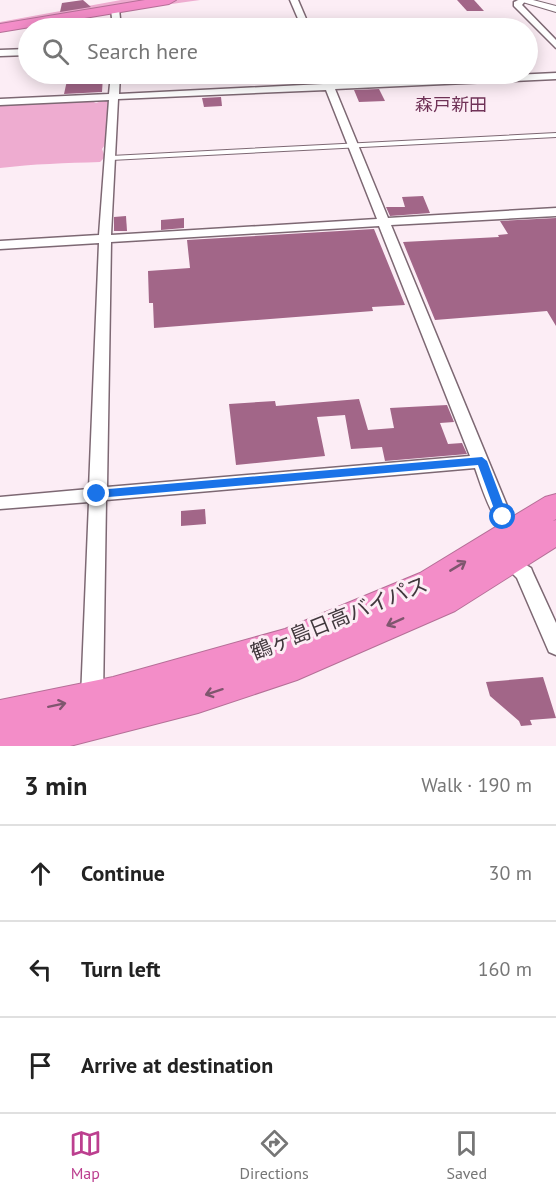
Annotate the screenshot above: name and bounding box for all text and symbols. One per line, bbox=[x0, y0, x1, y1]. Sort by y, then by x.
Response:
search box bbox=[18, 18, 538, 84]
icon: search bbox=[39, 35, 72, 68]
text: Search here bbox=[87, 37, 198, 65]
district label: 森戸新田 bbox=[415, 93, 487, 116]
route end bbox=[83, 480, 109, 506]
route start bbox=[489, 503, 515, 529]
one-way arrow bbox=[449, 560, 466, 572]
street label: 鶴ヶ島日高バイパス bbox=[247, 570, 431, 666]
one-way arrow bbox=[387, 616, 405, 628]
one-way arrow bbox=[205, 687, 224, 698]
one-way arrow bbox=[47, 699, 66, 710]
text: 3 min bbox=[24, 769, 87, 802]
text: Walk · 190 m bbox=[421, 772, 532, 798]
icon: ahead bbox=[24, 857, 57, 890]
text: Continue bbox=[81, 859, 165, 887]
text: 30 m bbox=[489, 860, 532, 886]
icon: left bbox=[24, 953, 57, 986]
text: Turn left bbox=[81, 955, 161, 983]
text: 160 m bbox=[478, 956, 532, 982]
icon: arrive bbox=[24, 1049, 57, 1082]
text: Arrive at destination bbox=[81, 1051, 273, 1079]
tab: Map bbox=[69, 1127, 102, 1183]
tab: Directions bbox=[240, 1127, 309, 1183]
tab: Saved bbox=[446, 1127, 487, 1183]

